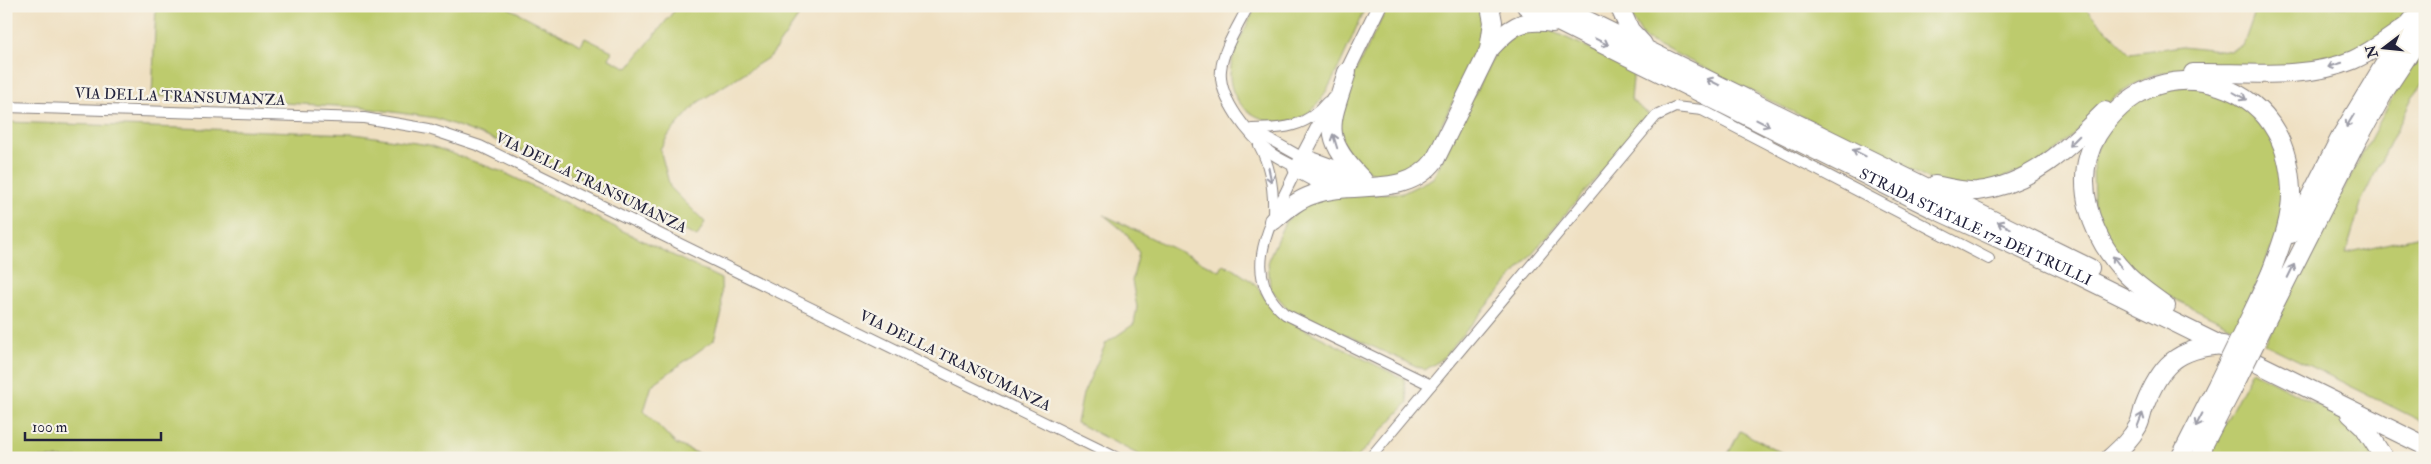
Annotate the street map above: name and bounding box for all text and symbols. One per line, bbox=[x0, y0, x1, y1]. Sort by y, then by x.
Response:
north arrow bbox=[2358, 22, 2408, 72]
one-way arrow bbox=[1594, 38, 1609, 47]
text: N bbox=[2362, 43, 2382, 61]
one-way arrow bbox=[2327, 61, 2343, 71]
one-way arrow bbox=[1706, 76, 1721, 86]
street label: VIA DELLA TRANSUMANZA bbox=[74, 84, 286, 110]
one-way arrow bbox=[2232, 91, 2246, 101]
one-way arrow bbox=[2345, 113, 2355, 127]
one-way arrow bbox=[1755, 119, 1770, 128]
street label: VIA DELLA TRANSUMANZA bbox=[492, 128, 690, 238]
one-way arrow bbox=[1330, 134, 1340, 150]
one-way arrow bbox=[2069, 135, 2081, 147]
one-way arrow bbox=[1852, 148, 1867, 157]
street label: STRADA STATALE 172 DEI TRULLI bbox=[1856, 164, 2095, 290]
one-way arrow bbox=[1266, 167, 1276, 183]
one-way arrow bbox=[1997, 220, 2012, 230]
one-way arrow bbox=[2112, 255, 2122, 269]
one-way arrow bbox=[2287, 264, 2296, 279]
street label: VIA DELLA TRANSUMANZA bbox=[856, 306, 1054, 416]
scale bar bbox=[25, 409, 161, 441]
one-way arrow bbox=[2194, 412, 2203, 427]
one-way arrow bbox=[2136, 413, 2145, 428]
text: 100 m bbox=[32, 418, 68, 437]

